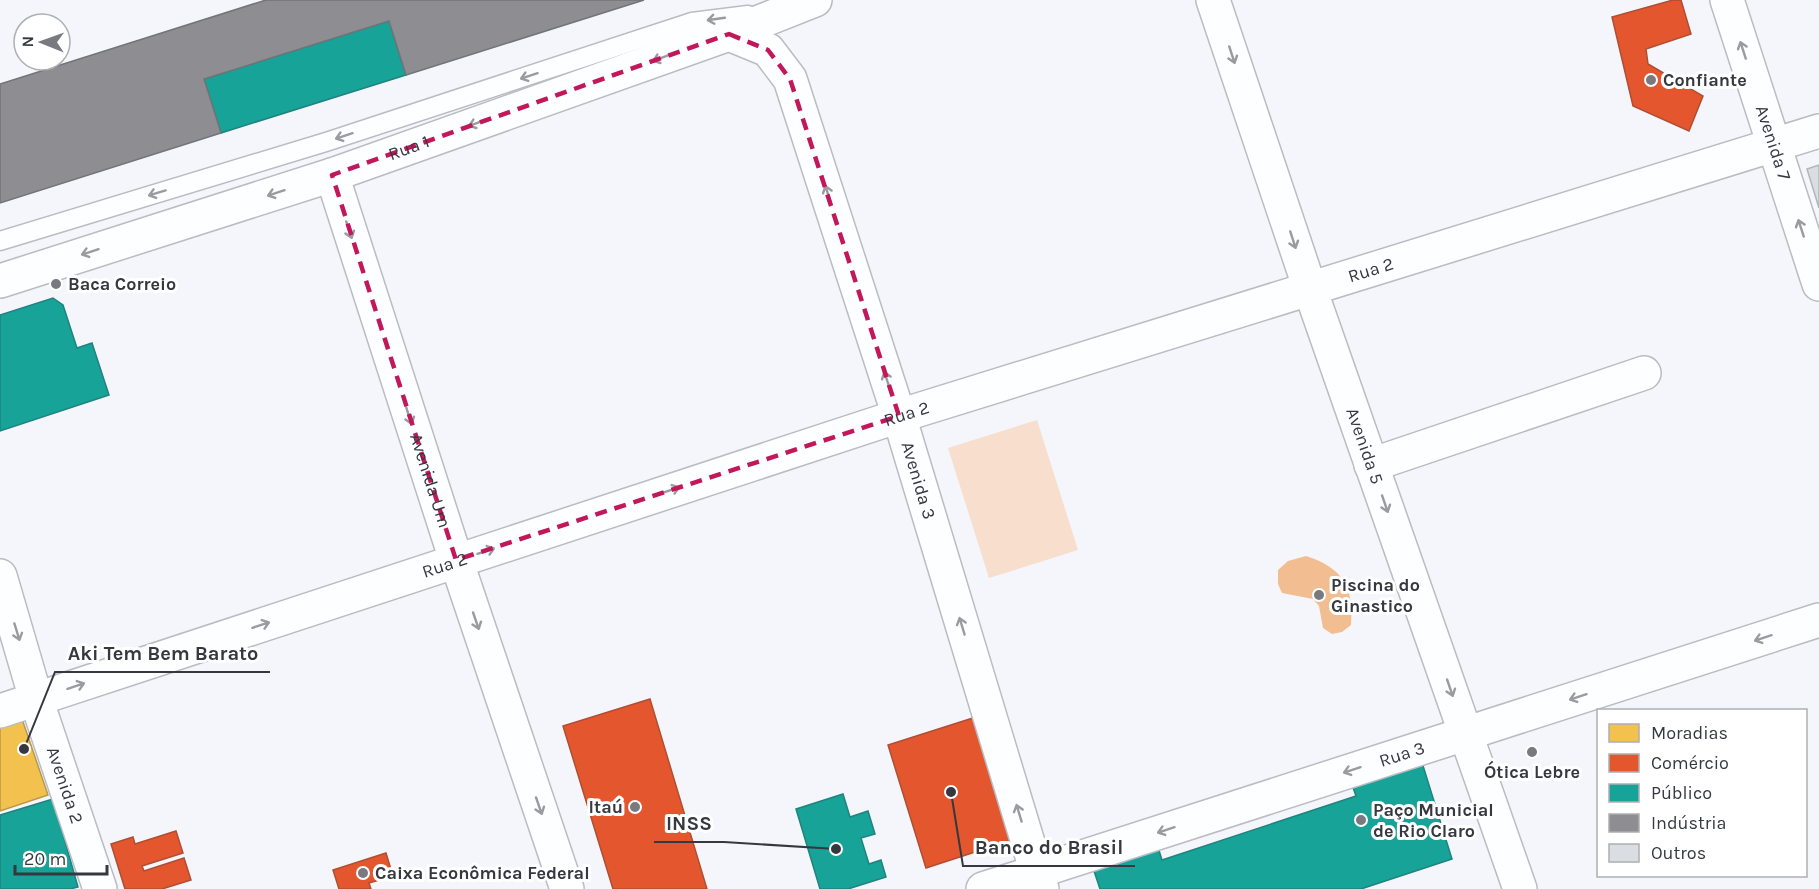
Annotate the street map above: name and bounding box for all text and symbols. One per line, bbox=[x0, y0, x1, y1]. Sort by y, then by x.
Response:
north arrow bbox=[12, 12, 72, 72]
one-way arrow bbox=[706, 14, 726, 25]
text: N bbox=[18, 36, 37, 48]
one-way arrow bbox=[1737, 41, 1748, 60]
one-way arrow bbox=[1227, 46, 1238, 64]
one-way arrow bbox=[652, 53, 671, 64]
place label: Confiante bbox=[1663, 69, 1747, 91]
one-way arrow bbox=[520, 71, 539, 82]
marker: Confiante bbox=[1644, 73, 1658, 87]
street label: Avenida 7 bbox=[1751, 102, 1796, 184]
one-way arrow bbox=[468, 119, 487, 130]
street label: Rua 1 bbox=[385, 130, 432, 165]
one-way arrow bbox=[335, 132, 354, 143]
one-way arrow bbox=[822, 185, 833, 204]
one-way arrow bbox=[148, 188, 167, 199]
one-way arrow bbox=[267, 188, 286, 199]
one-way arrow bbox=[1795, 219, 1806, 238]
one-way arrow bbox=[345, 220, 356, 239]
one-way arrow bbox=[1289, 231, 1300, 249]
one-way arrow bbox=[81, 248, 100, 259]
street label: Rua 2 bbox=[1345, 252, 1396, 287]
place label: Baca Correio bbox=[68, 273, 176, 295]
marker: Baca Correio bbox=[49, 277, 63, 291]
one-way arrow bbox=[881, 371, 892, 390]
street label: Rua 2 bbox=[881, 396, 932, 431]
street label: Avenida 5 bbox=[1341, 405, 1388, 487]
one-way arrow bbox=[404, 406, 415, 425]
street label: Avenida Um bbox=[405, 431, 456, 531]
street label: Avenida 3 bbox=[896, 439, 941, 522]
one-way arrow bbox=[661, 484, 680, 495]
one-way arrow bbox=[1381, 494, 1392, 513]
one-way arrow bbox=[476, 544, 495, 555]
street label: Rua 2 bbox=[419, 547, 470, 583]
place label: Piscina do Ginastico bbox=[1331, 574, 1420, 617]
marker: Piscina do Ginastico bbox=[1312, 588, 1326, 602]
one-way arrow bbox=[472, 611, 483, 630]
one-way arrow bbox=[956, 617, 967, 636]
one-way arrow bbox=[251, 618, 270, 629]
one-way arrow bbox=[12, 622, 23, 641]
one-way arrow bbox=[1754, 633, 1773, 644]
callout: Aki Tem Bem Barato bbox=[55, 634, 270, 672]
text: Aki Tem Bem Barato bbox=[68, 642, 258, 665]
one-way arrow bbox=[1445, 678, 1456, 697]
one-way arrow bbox=[66, 680, 85, 691]
one-way arrow bbox=[1569, 693, 1588, 704]
legend bbox=[1597, 709, 1807, 877]
text: Moradias bbox=[1651, 722, 1728, 744]
street label: Rua 3 bbox=[1376, 737, 1427, 772]
street label: Avenida 2 bbox=[42, 744, 88, 826]
marker: Ótica Lebre bbox=[1525, 745, 1539, 759]
text: Comércio bbox=[1651, 752, 1729, 774]
place label: Ótica Lebre bbox=[1484, 760, 1580, 783]
one-way arrow bbox=[1343, 765, 1362, 776]
text: Público bbox=[1651, 782, 1712, 804]
one-way arrow bbox=[534, 796, 545, 815]
place label: Itaú bbox=[589, 796, 623, 818]
place label: Paço Municial de Rio Claro bbox=[1373, 799, 1494, 842]
marker: Itaú bbox=[628, 800, 642, 814]
callout: INSS bbox=[654, 804, 724, 842]
one-way arrow bbox=[1013, 804, 1024, 823]
text: INSS bbox=[666, 812, 712, 835]
text: Indústria bbox=[1651, 812, 1726, 834]
marker: Paço Municial de Rio Claro bbox=[1354, 813, 1368, 827]
one-way arrow bbox=[1157, 825, 1176, 836]
callout: Banco do Brasil bbox=[963, 828, 1135, 866]
text: Banco do Brasil bbox=[975, 836, 1123, 859]
scale bar bbox=[15, 838, 106, 876]
text: Outros bbox=[1651, 842, 1706, 864]
text: 20 m bbox=[24, 848, 66, 870]
place label: Caixa Econômica Federal bbox=[375, 862, 590, 884]
marker: Caixa Econômica Federal bbox=[356, 866, 370, 880]

